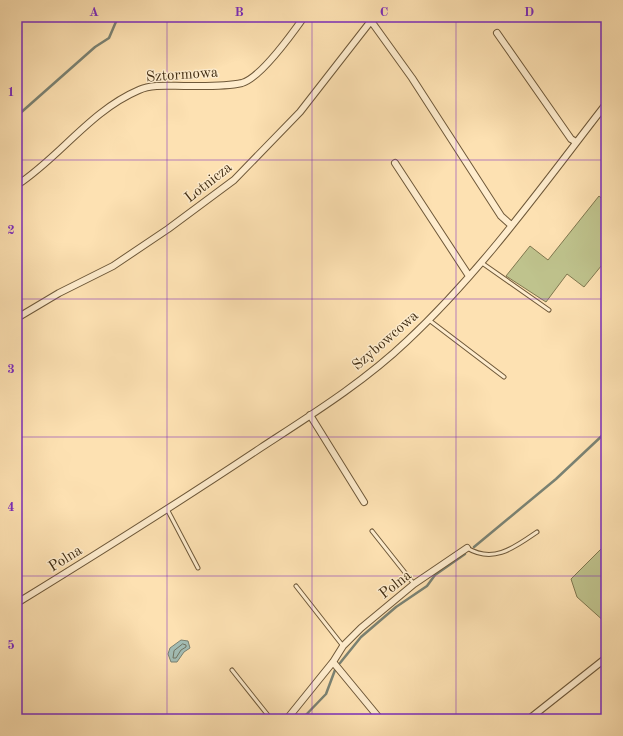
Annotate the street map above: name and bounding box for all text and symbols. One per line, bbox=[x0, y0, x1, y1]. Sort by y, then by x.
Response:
text: A bbox=[89, 6, 99, 19]
text: B bbox=[234, 6, 244, 19]
text: C bbox=[380, 6, 388, 19]
text: D bbox=[524, 6, 534, 19]
street label: Sztormowa bbox=[145, 65, 219, 86]
text: 1 bbox=[7, 86, 15, 99]
street label: Lotnicza bbox=[182, 160, 236, 206]
text: 2 bbox=[7, 224, 15, 237]
street label: Szybowcowa bbox=[350, 308, 422, 374]
text: 3 bbox=[7, 363, 15, 376]
text: 4 bbox=[7, 501, 15, 514]
street label: Polna bbox=[46, 543, 86, 575]
street label: Polna bbox=[377, 568, 415, 602]
text: 5 bbox=[7, 639, 15, 652]

